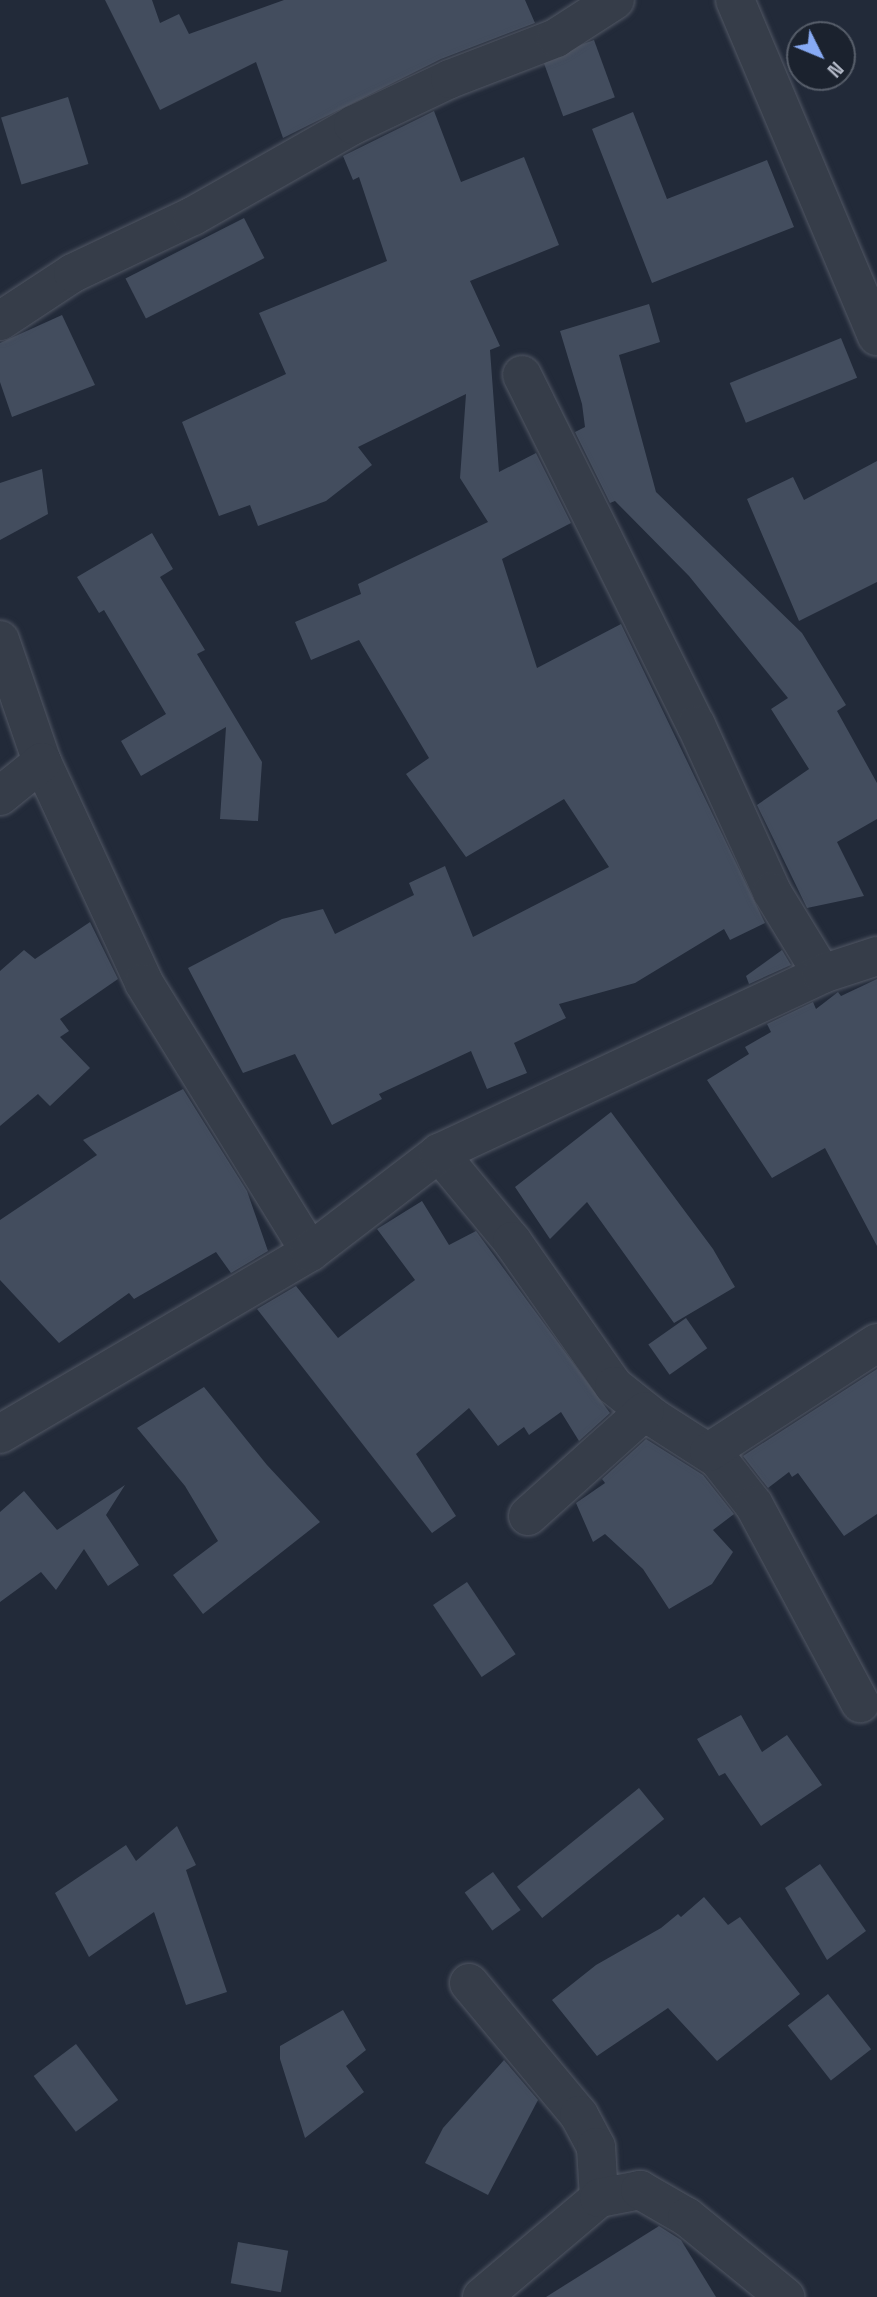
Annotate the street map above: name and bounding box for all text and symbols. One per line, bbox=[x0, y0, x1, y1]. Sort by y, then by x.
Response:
north arrow bbox=[786, 21, 856, 91]
text: N bbox=[822, 56, 849, 82]

